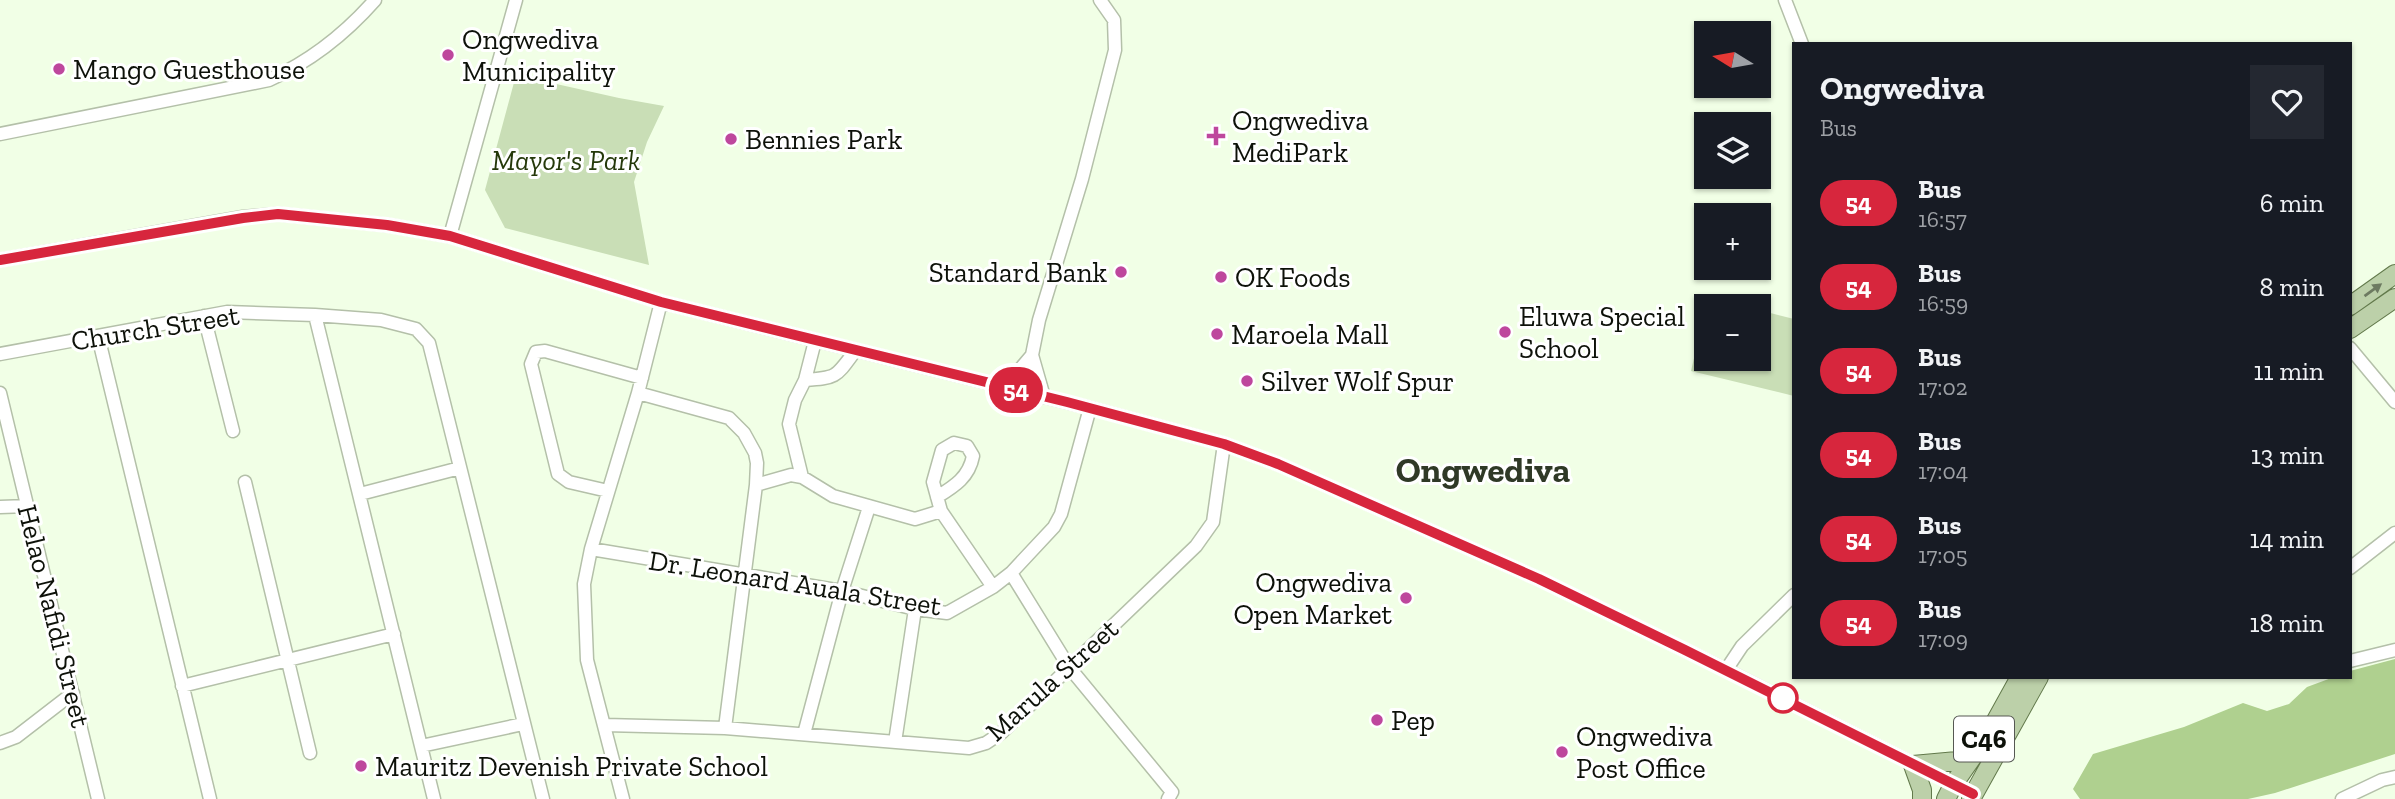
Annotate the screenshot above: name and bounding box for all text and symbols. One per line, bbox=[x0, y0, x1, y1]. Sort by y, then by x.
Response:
north arrow bbox=[1694, 21, 1771, 98]
map controls bbox=[1694, 21, 1771, 371]
place label: Ongwediva Municipality bbox=[462, 23, 616, 88]
marker: Ongwediva Municipality bbox=[440, 47, 456, 63]
place label: Mango Guesthouse bbox=[73, 53, 305, 86]
marker: Mango Guesthouse bbox=[51, 61, 67, 77]
button: heart bbox=[2250, 65, 2324, 139]
text: Ongwediva bbox=[1820, 68, 1985, 107]
place label: Ongwediva MediPark bbox=[1232, 104, 1369, 169]
button: layers bbox=[1694, 112, 1771, 189]
text: Bus bbox=[1820, 114, 1857, 142]
place label: Bennies Park bbox=[745, 123, 903, 156]
marker: Ongwediva MediPark bbox=[1206, 126, 1226, 146]
marker: Bennies Park bbox=[723, 131, 739, 147]
park label: Mayor's Park bbox=[492, 144, 640, 177]
text: Bus bbox=[1918, 173, 1961, 205]
text: 6 min bbox=[2260, 187, 2324, 219]
text: 54 bbox=[1845, 188, 1872, 217]
button: + bbox=[1694, 203, 1771, 280]
text: 16:57 bbox=[1918, 205, 1967, 233]
place label: Standard Bank bbox=[929, 256, 1107, 289]
text: Bus bbox=[1918, 257, 1961, 289]
place label: OK Foods bbox=[1235, 261, 1350, 294]
marker: Standard Bank bbox=[1113, 264, 1129, 280]
marker: OK Foods bbox=[1213, 269, 1229, 285]
text: 8 min bbox=[2259, 271, 2324, 303]
text: 54 bbox=[1845, 272, 1872, 301]
one-way arrow bbox=[2364, 283, 2382, 297]
text: 16:59 bbox=[1918, 289, 1968, 317]
button: − bbox=[1694, 294, 1771, 371]
street label: Church Street bbox=[69, 298, 242, 358]
place label: Eluwa Special School bbox=[1519, 300, 1685, 365]
place label: Maroela Mall bbox=[1231, 318, 1388, 351]
marker: Eluwa Special School bbox=[1497, 324, 1513, 340]
marker: Maroela Mall bbox=[1209, 326, 1225, 342]
text: Bus bbox=[1918, 341, 1961, 373]
text: 11 min bbox=[2253, 355, 2324, 387]
text: 54 bbox=[1845, 356, 1872, 385]
place label: Silver Wolf Spur bbox=[1261, 365, 1454, 398]
line badge: 54 bbox=[984, 367, 1048, 413]
marker: Silver Wolf Spur bbox=[1239, 373, 1255, 389]
text: 17:02 bbox=[1918, 373, 1968, 401]
text: 54 bbox=[1003, 375, 1029, 404]
text: Bus bbox=[1918, 425, 1961, 457]
text: 13 min bbox=[2251, 439, 2324, 471]
text: 54 bbox=[1845, 440, 1872, 469]
district label: Ongwediva bbox=[1396, 449, 1571, 491]
text: 17:04 bbox=[1918, 457, 1968, 485]
street label: Helao Nafidi Street bbox=[10, 501, 98, 731]
text: Bus bbox=[1918, 509, 1961, 541]
text: 14 min bbox=[2249, 523, 2324, 555]
text: 54 bbox=[1845, 524, 1872, 553]
text: 17:05 bbox=[1918, 541, 1967, 569]
street label: Dr. Leonard Auala Street bbox=[646, 544, 944, 623]
place label: Ongwediva Open Market bbox=[1233, 566, 1393, 631]
marker: Ongwediva Open Market bbox=[1398, 590, 1414, 606]
text: Bus bbox=[1918, 593, 1961, 625]
text: 18 min bbox=[2249, 607, 2324, 639]
text: 54 bbox=[1845, 608, 1872, 637]
street label: Marula Street bbox=[979, 612, 1125, 748]
text: 17:09 bbox=[1918, 625, 1968, 653]
unlabelled marker bbox=[1768, 683, 1798, 713]
place label: Pep bbox=[1391, 704, 1435, 737]
marker: Pep bbox=[1369, 712, 1385, 728]
road number: C46 bbox=[1954, 716, 2014, 762]
place label: Ongwediva Post Office bbox=[1576, 720, 1713, 785]
marker: Ongwediva Post Office bbox=[1554, 744, 1570, 760]
place label: Mauritz Devenish Private School bbox=[375, 750, 768, 783]
marker: Mauritz Devenish Private School bbox=[353, 758, 369, 774]

